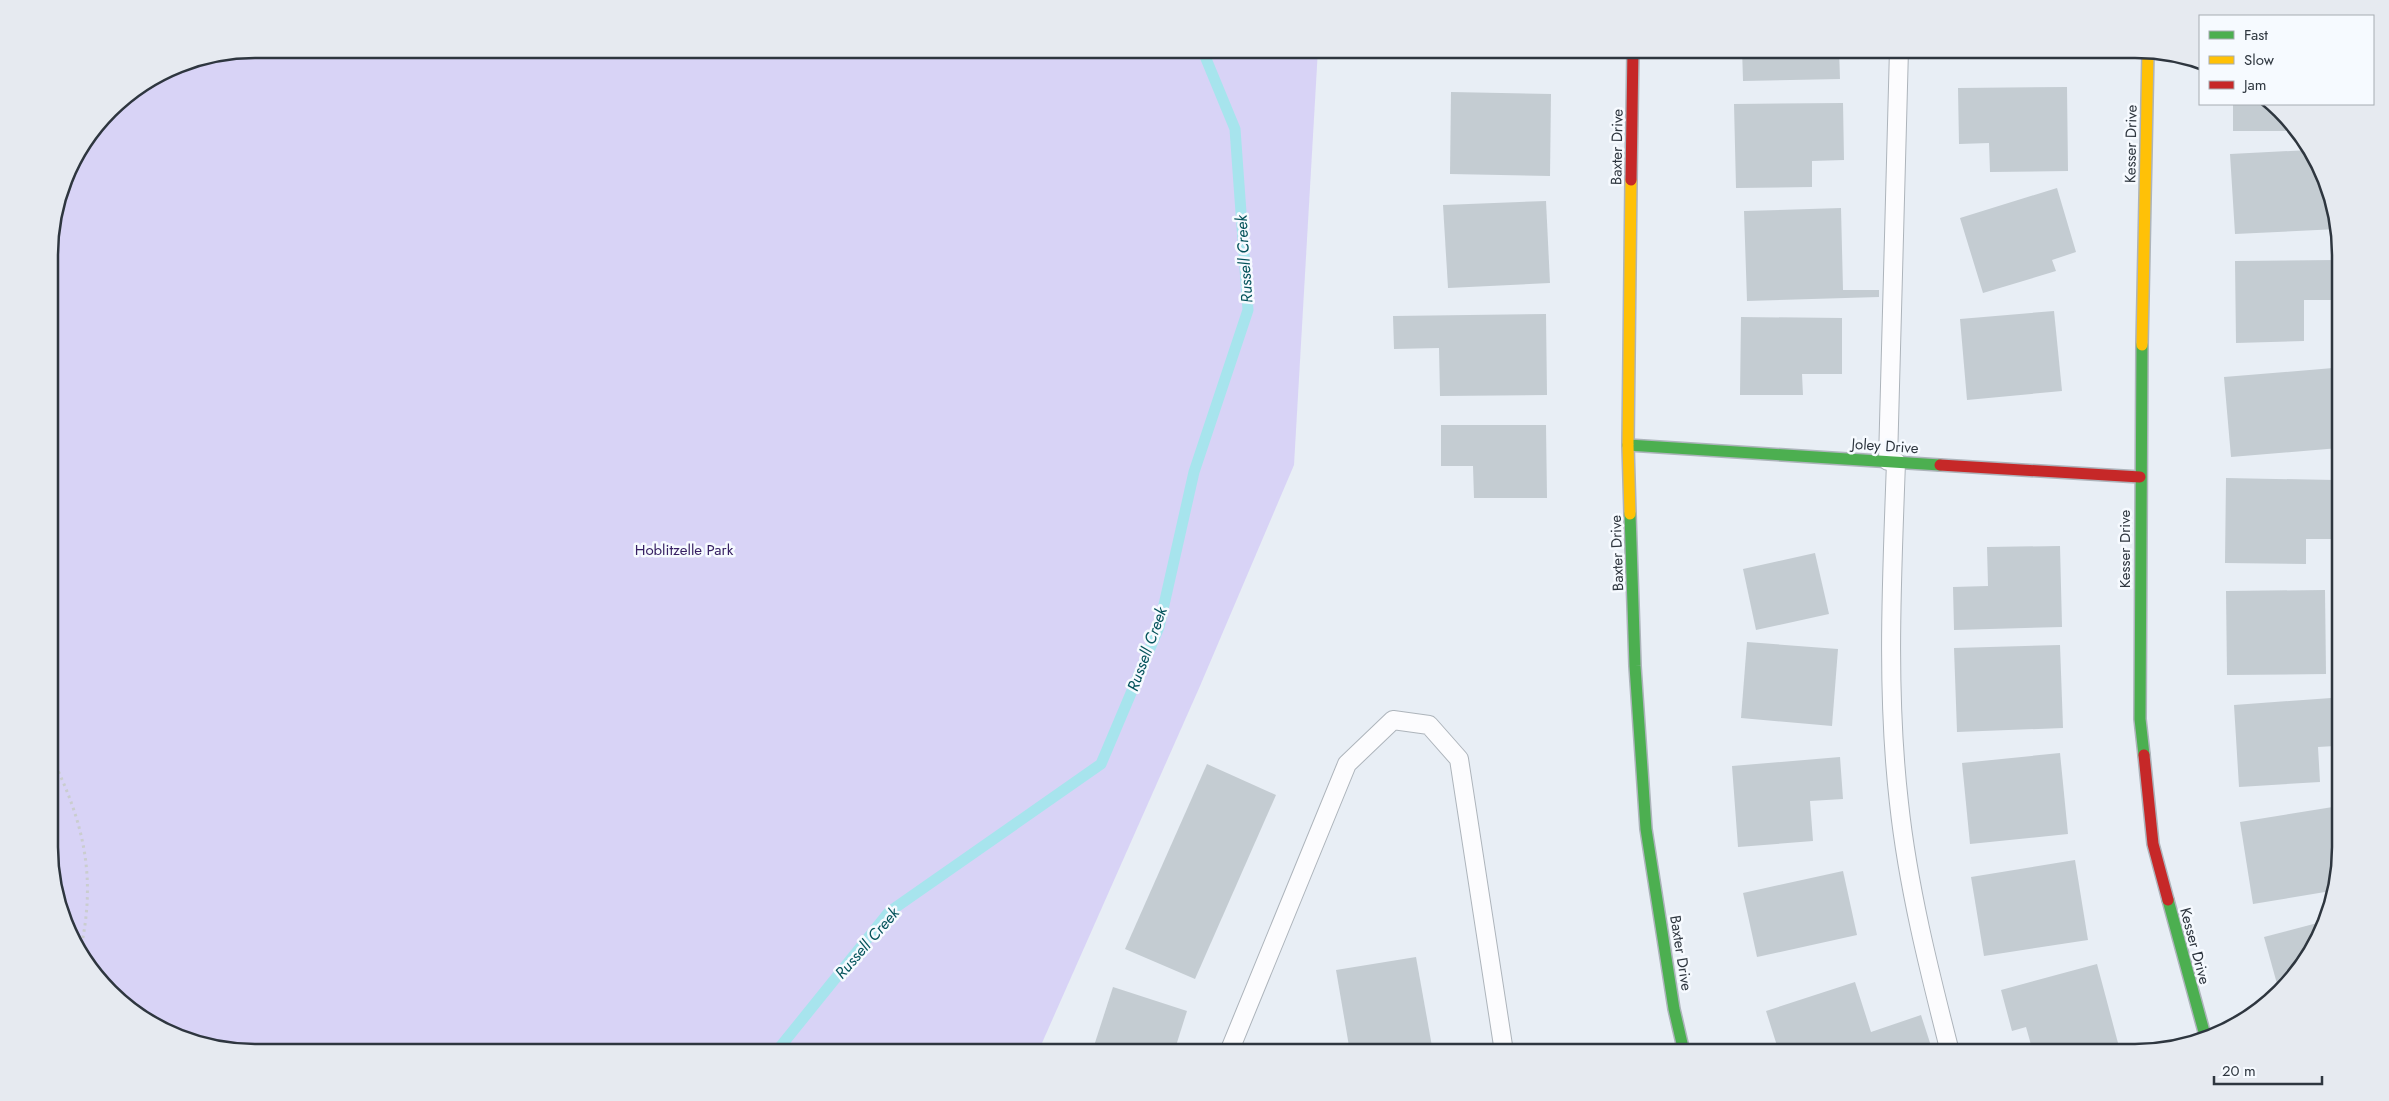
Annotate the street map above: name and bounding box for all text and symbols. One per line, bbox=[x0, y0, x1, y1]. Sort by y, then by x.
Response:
legend bbox=[2199, 15, 2374, 105]
text: Fast bbox=[2244, 24, 2268, 46]
text: Slow bbox=[2244, 49, 2275, 71]
text: Jam bbox=[2242, 74, 2267, 96]
street label: Kesser Drive bbox=[2119, 104, 2143, 183]
street label: Baxter Drive bbox=[1605, 108, 1629, 185]
water label: Russell Creek bbox=[1229, 213, 1259, 304]
street label: Joley Drive bbox=[1849, 433, 1920, 459]
street label: Kesser Drive bbox=[2114, 509, 2136, 588]
street label: Baxter Drive bbox=[1605, 514, 1629, 591]
park label: Hoblitzelle Park bbox=[635, 539, 734, 561]
water label: Russell Creek bbox=[1121, 603, 1173, 694]
water label: Russell Creek bbox=[830, 901, 905, 984]
street label: Kesser Drive bbox=[2174, 905, 2216, 987]
street label: Baxter Drive bbox=[1664, 914, 1698, 993]
scale bar bbox=[2214, 1054, 2322, 1086]
text: 20 m bbox=[2222, 1060, 2256, 1082]

